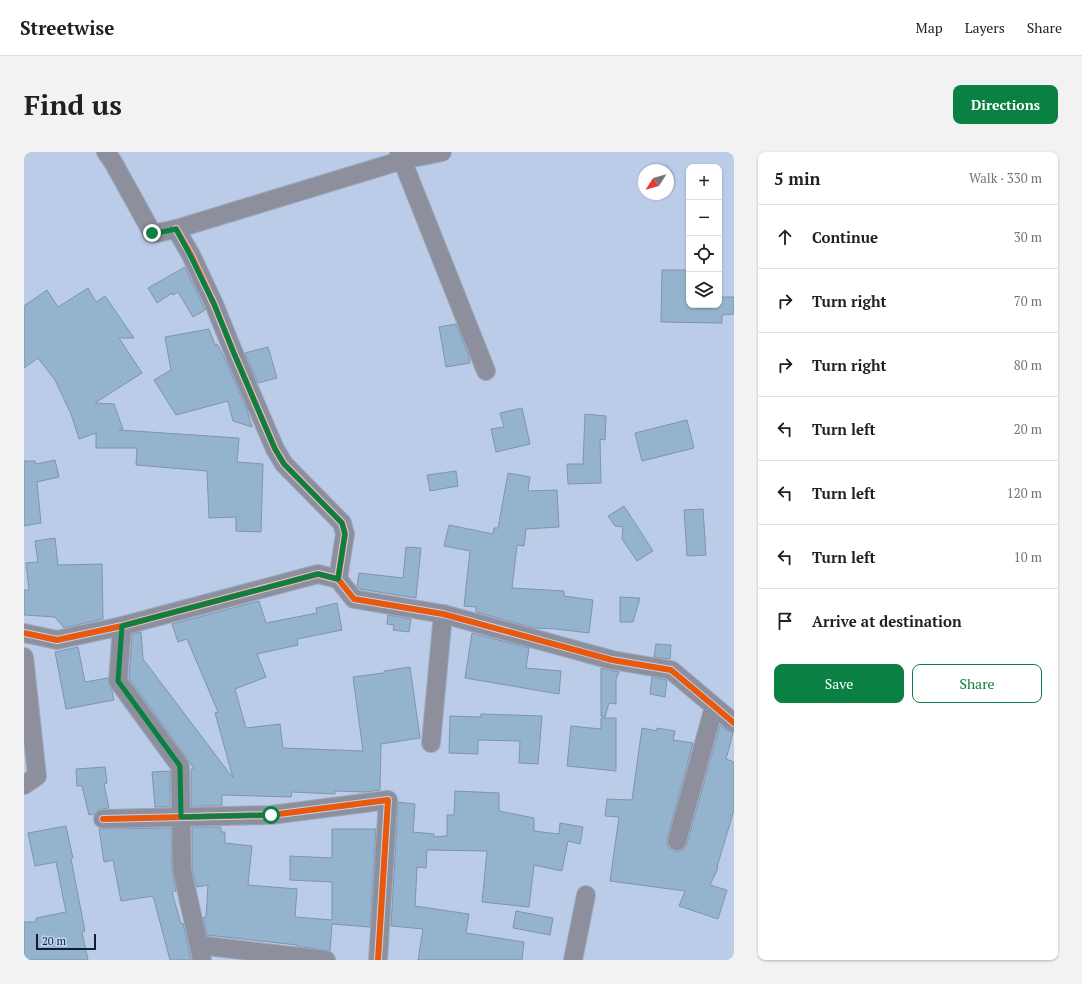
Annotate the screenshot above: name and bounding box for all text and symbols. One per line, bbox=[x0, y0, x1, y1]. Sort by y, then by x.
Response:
text: Streetwise bbox=[20, 15, 114, 40]
text: Map bbox=[916, 18, 943, 37]
text: Layers bbox=[965, 18, 1005, 37]
text: Share bbox=[1027, 18, 1062, 37]
button: Directions bbox=[953, 85, 1058, 124]
text: Find us bbox=[24, 86, 122, 123]
north arrow bbox=[638, 164, 674, 200]
map controls bbox=[686, 164, 722, 308]
button: + bbox=[686, 164, 722, 200]
text: 5 min bbox=[774, 167, 821, 190]
text: Walk · 330 m bbox=[969, 169, 1042, 187]
button: − bbox=[686, 200, 722, 236]
route end bbox=[143, 224, 161, 242]
icon: ahead bbox=[774, 226, 796, 248]
text: Continue bbox=[812, 227, 878, 247]
text: 30 m bbox=[1014, 228, 1042, 246]
button: locate bbox=[686, 236, 722, 272]
button: layers bbox=[686, 272, 722, 308]
icon: right bbox=[774, 290, 796, 312]
text: Turn right bbox=[812, 291, 887, 311]
text: 70 m bbox=[1014, 292, 1042, 310]
icon: right bbox=[774, 354, 796, 376]
text: Turn right bbox=[812, 355, 887, 375]
text: 80 m bbox=[1014, 356, 1042, 374]
icon: left bbox=[774, 418, 796, 440]
text: Turn left bbox=[812, 419, 876, 439]
text: 20 m bbox=[1014, 420, 1042, 438]
icon: left bbox=[774, 482, 796, 504]
text: Turn left bbox=[812, 483, 876, 503]
text: 120 m bbox=[1007, 484, 1042, 502]
icon: left bbox=[774, 546, 796, 568]
text: Turn left bbox=[812, 547, 876, 567]
text: 10 m bbox=[1014, 548, 1042, 566]
icon: arrive bbox=[774, 610, 796, 632]
text: Arrive at destination bbox=[812, 611, 962, 631]
button: Save bbox=[774, 664, 904, 703]
button: Share bbox=[912, 664, 1042, 703]
route start bbox=[262, 806, 280, 824]
scale bar bbox=[36, 932, 96, 951]
text: 20 m bbox=[42, 934, 66, 948]

